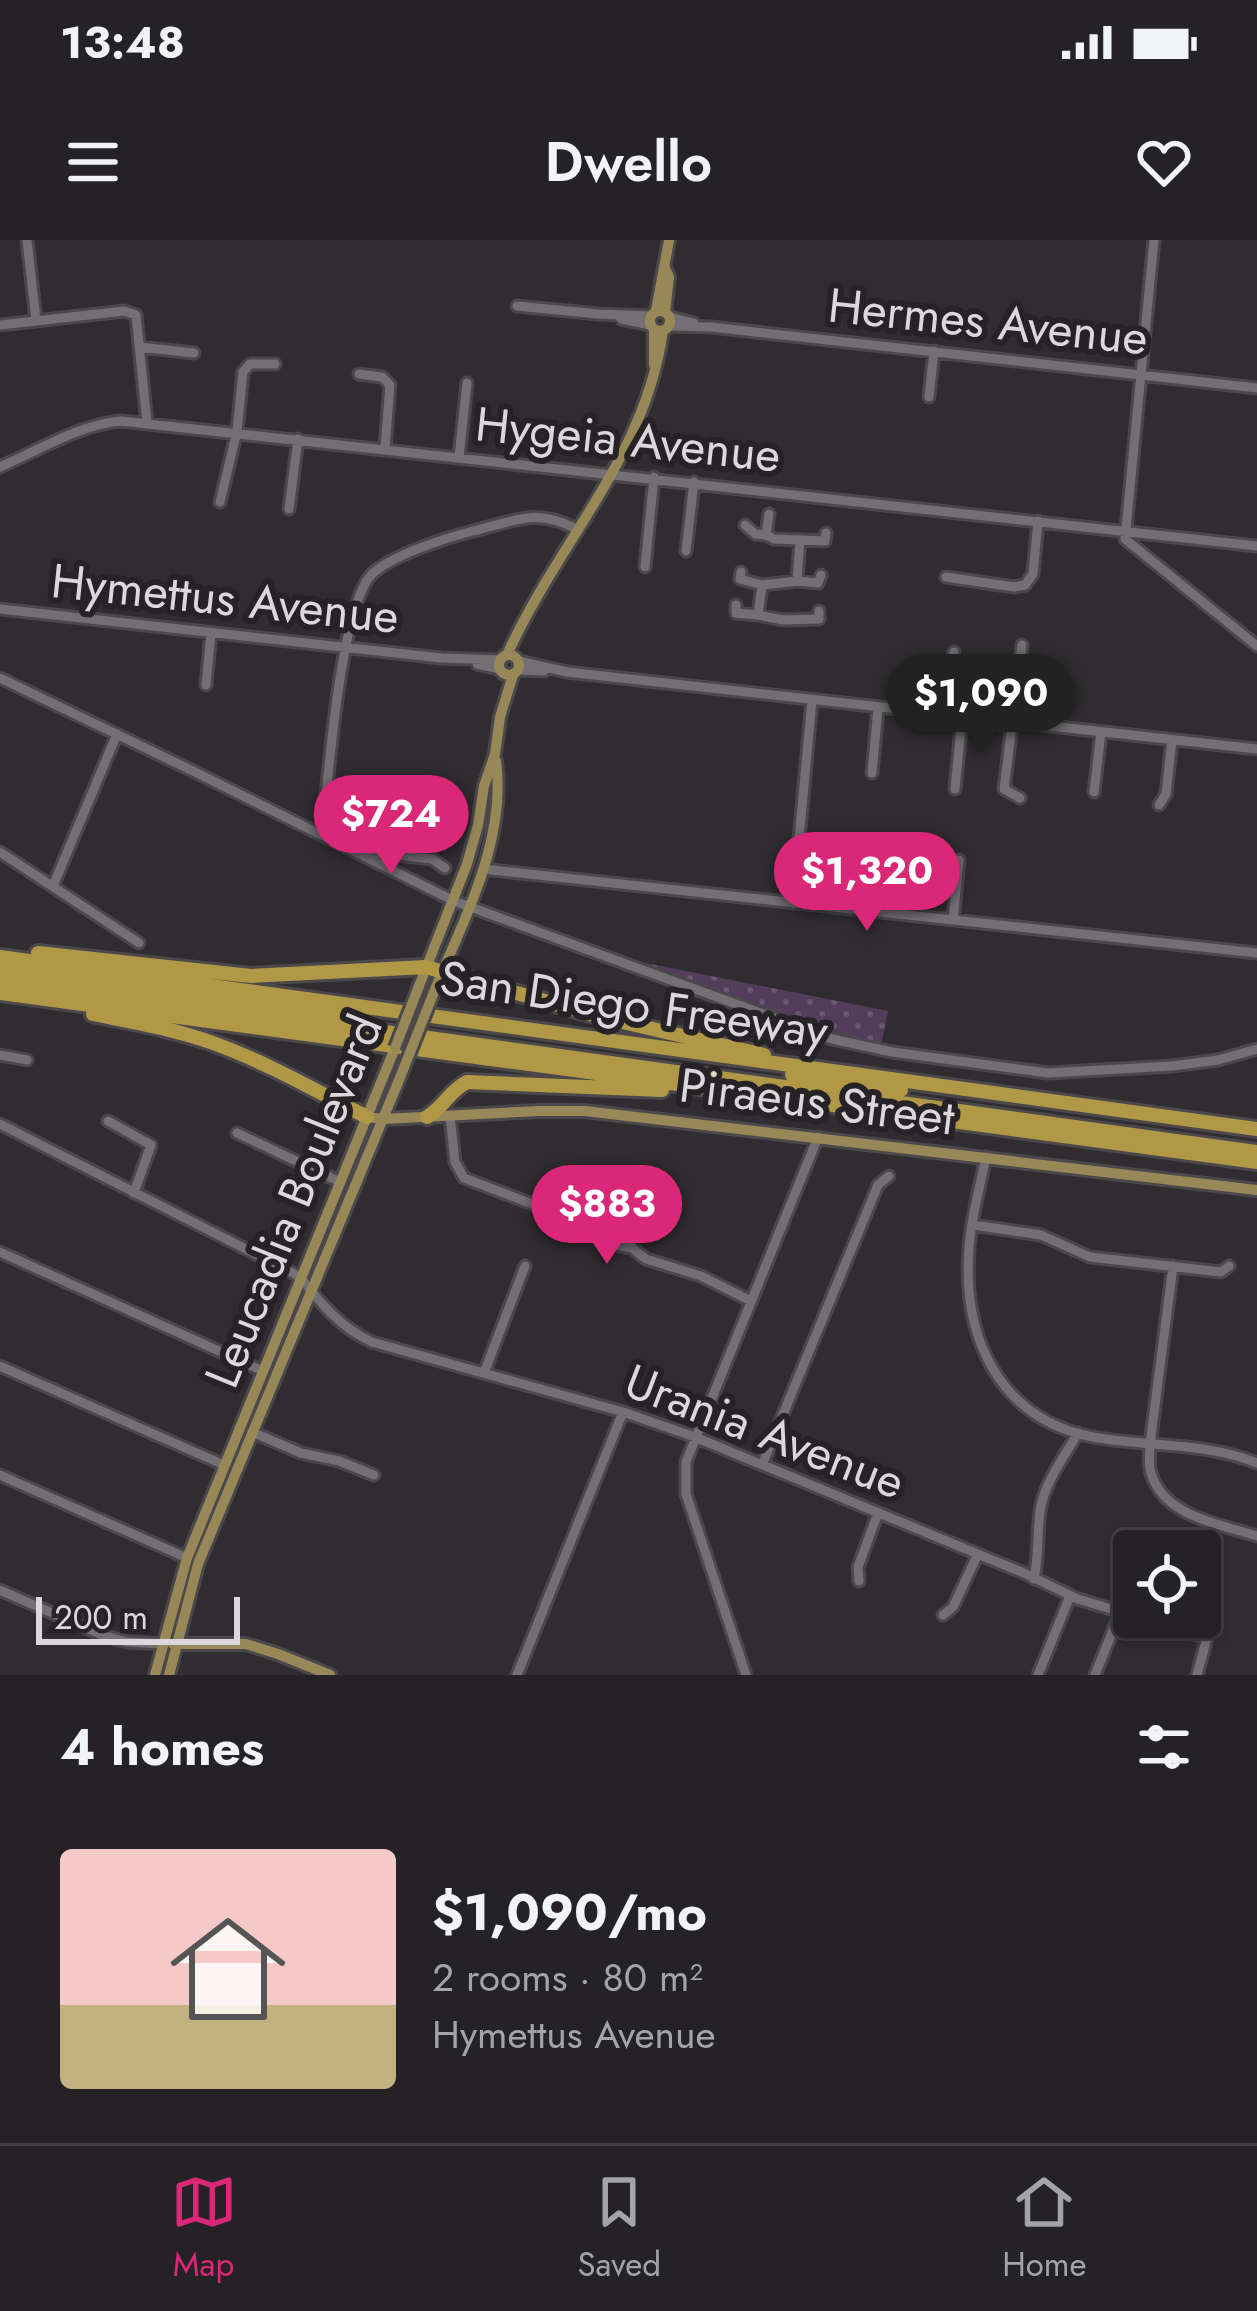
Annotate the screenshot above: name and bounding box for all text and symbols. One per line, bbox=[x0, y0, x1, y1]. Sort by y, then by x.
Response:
text: 13:48 bbox=[60, 10, 185, 75]
text: Dwello bbox=[545, 123, 712, 201]
icon: menu bbox=[60, 129, 126, 195]
icon: heart bbox=[1131, 129, 1197, 195]
street label: Hermes Avenue bbox=[825, 270, 1151, 373]
street label: Hygeia Avenue bbox=[472, 389, 784, 490]
street label: Hymettus Avenue bbox=[48, 546, 402, 651]
pin: $1,090 bbox=[883, 654, 1079, 756]
text: $1,090 bbox=[914, 664, 1048, 721]
pin: $724 bbox=[320, 775, 462, 877]
text: $724 bbox=[341, 785, 441, 842]
pin: $1,320 bbox=[769, 832, 965, 934]
text: $1,320 bbox=[801, 842, 933, 899]
street label: San Diego Freeway bbox=[436, 943, 833, 1066]
street label: Leucadia Boulevard bbox=[187, 1005, 400, 1398]
street label: Piraeus Street bbox=[675, 1050, 959, 1153]
pin: $883 bbox=[536, 1165, 678, 1267]
text: $883 bbox=[558, 1175, 656, 1232]
street label: Urania Avenue bbox=[615, 1347, 915, 1516]
map controls bbox=[1113, 1530, 1221, 1638]
button: locate bbox=[1113, 1530, 1221, 1638]
scale bar bbox=[36, 1591, 240, 1644]
text: 200 m bbox=[54, 1594, 148, 1641]
text: 4 homes bbox=[60, 1710, 264, 1784]
icon: filters bbox=[1131, 1714, 1197, 1780]
text: $1,090/mo bbox=[432, 1875, 707, 1949]
icon: home bbox=[156, 1897, 300, 2041]
text: 2 rooms · 80 m² bbox=[432, 1949, 703, 2006]
text: Hymettus Avenue bbox=[432, 2006, 716, 2063]
tab: Map bbox=[171, 2169, 237, 2288]
tab: Saved bbox=[578, 2169, 661, 2288]
tab: Home bbox=[1002, 2169, 1086, 2288]

